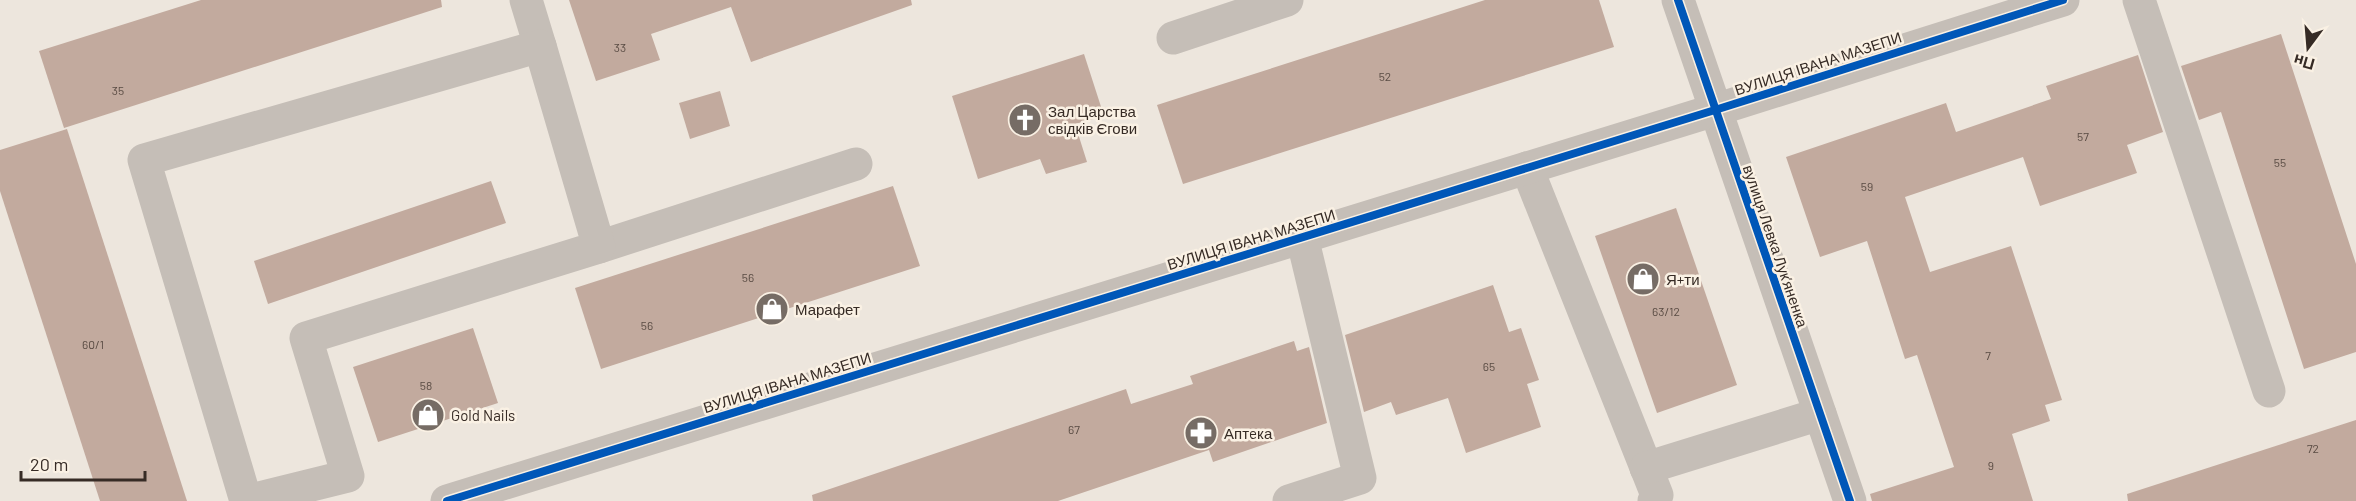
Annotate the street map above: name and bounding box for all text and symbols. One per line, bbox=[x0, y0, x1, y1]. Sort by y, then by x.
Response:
north arrow bbox=[2278, 18, 2338, 78]
street label: ВУЛИЦЯ ІВАНА МАЗЕПИ bbox=[1732, 27, 1904, 99]
house number: 33 bbox=[614, 40, 626, 54]
text: Пн bbox=[2291, 51, 2317, 75]
house number: 52 bbox=[1379, 69, 1391, 83]
house number: 35 bbox=[112, 83, 124, 97]
church icon: Зал Царства свідків Єгови bbox=[1007, 102, 1043, 138]
place label: Зал Царства свідків Єгови bbox=[1048, 102, 1137, 137]
house number: 57 bbox=[2077, 129, 2089, 143]
house number: 55 bbox=[2274, 155, 2286, 169]
street label: вулиця Левка Лукʼяненка bbox=[1740, 162, 1812, 330]
house number: 59 bbox=[1861, 179, 1873, 193]
street label: ВУЛИЦЯ ІВАНА МАЗЕПИ bbox=[1165, 205, 1337, 273]
shop icon: Я+ти bbox=[1625, 261, 1661, 297]
house number: 56 bbox=[742, 270, 754, 284]
place label: Я+ти bbox=[1666, 270, 1700, 288]
shop icon: Марафет bbox=[754, 291, 790, 327]
place label: Марафет bbox=[795, 300, 860, 318]
house number: 63/12 bbox=[1652, 304, 1680, 318]
house number: 56 bbox=[641, 318, 653, 332]
house number: 60/1 bbox=[82, 337, 104, 351]
street label: ВУЛИЦЯ ІВАНА МАЗЕПИ bbox=[701, 348, 873, 416]
house number: 7 bbox=[1985, 348, 1991, 362]
house number: 65 bbox=[1483, 359, 1495, 373]
house number: 58 bbox=[420, 378, 432, 392]
shop icon: Gold Nails bbox=[410, 397, 446, 433]
place label: Gold Nails bbox=[451, 406, 515, 424]
pharmacy icon: Аптeка bbox=[1183, 415, 1219, 451]
house number: 67 bbox=[1068, 422, 1080, 436]
place label: Аптeка bbox=[1224, 424, 1273, 442]
house number: 72 bbox=[2307, 441, 2319, 455]
scale bar bbox=[21, 444, 146, 482]
text: 20 m bbox=[30, 453, 68, 475]
house number: 9 bbox=[1988, 458, 1994, 472]

